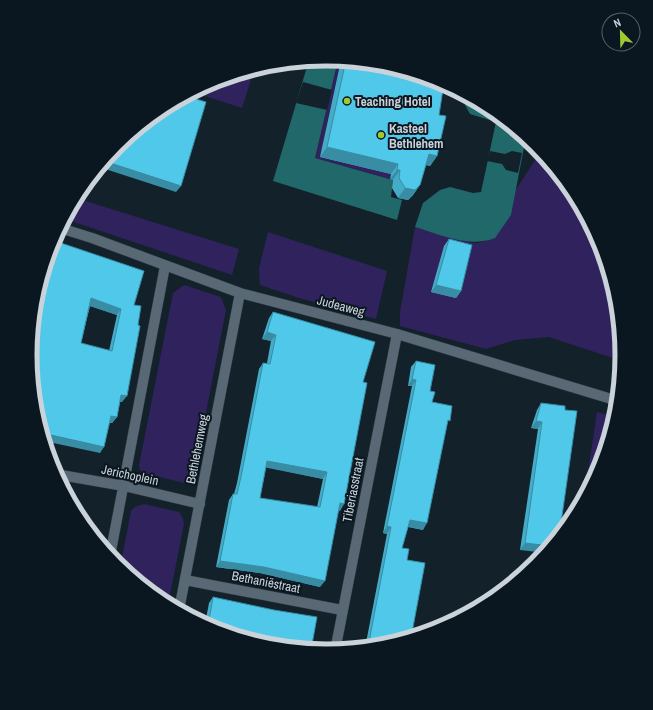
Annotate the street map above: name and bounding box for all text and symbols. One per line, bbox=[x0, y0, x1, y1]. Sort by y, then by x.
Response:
north arrow bbox=[601, 12, 641, 52]
text: N bbox=[611, 15, 623, 31]
place label: Teaching Hotel bbox=[355, 93, 431, 110]
marker: Teaching Hotel bbox=[342, 96, 352, 106]
place label: Kasteel Bethlehem bbox=[389, 120, 444, 152]
marker: Kasteel Bethlehem bbox=[376, 130, 386, 140]
street label: Judeaweg bbox=[315, 291, 367, 321]
street label: Bethlehemweg bbox=[182, 413, 212, 485]
street label: Tiberiasstraat bbox=[338, 456, 368, 524]
street label: Jerichoplein bbox=[100, 461, 160, 489]
street label: Bethaniëstraat bbox=[230, 567, 302, 597]

